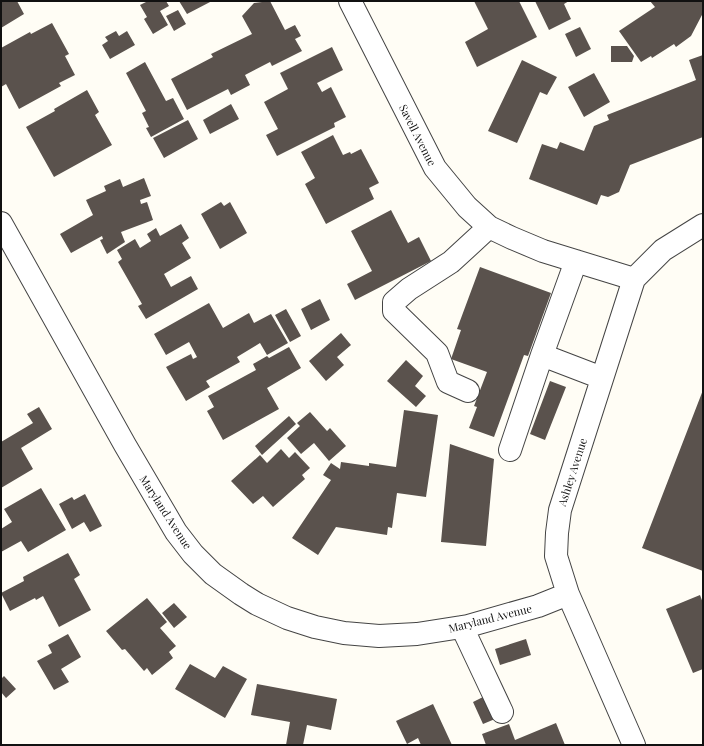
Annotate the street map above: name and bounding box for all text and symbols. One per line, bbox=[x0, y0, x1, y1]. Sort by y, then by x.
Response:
street label: Savell Avenue bbox=[396, 102, 440, 169]
street label: Ashley Avenue bbox=[554, 436, 590, 509]
street label: Maryland Avenue bbox=[136, 472, 196, 552]
street label: Maryland Avenue bbox=[447, 600, 534, 636]

